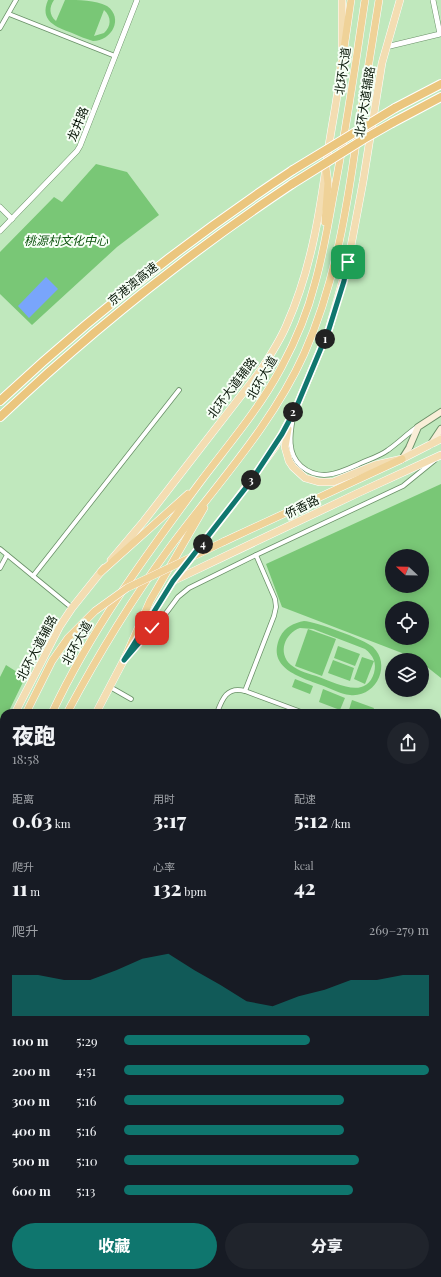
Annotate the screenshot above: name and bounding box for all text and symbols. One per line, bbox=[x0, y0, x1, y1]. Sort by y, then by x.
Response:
street label: 北环大道 bbox=[331, 46, 353, 96]
street label: 北环大道辅路 bbox=[350, 65, 378, 139]
street label: 龙井路 bbox=[63, 104, 91, 143]
park label: 桃源村文化中心 bbox=[24, 232, 109, 248]
pin bbox=[331, 245, 365, 279]
icon: arrive bbox=[337, 251, 359, 273]
street label: 京港澳高速 bbox=[104, 258, 161, 308]
pin: 1 bbox=[315, 329, 335, 349]
text: 1 bbox=[323, 331, 327, 346]
street label: 北环大道 bbox=[242, 353, 280, 402]
street label: 北环大道辅路 bbox=[203, 354, 259, 421]
pin: 2 bbox=[283, 402, 303, 422]
text: 2 bbox=[290, 404, 296, 419]
pin: 3 bbox=[241, 470, 261, 490]
text: 3 bbox=[248, 472, 254, 487]
street label: 侨香路 bbox=[282, 491, 321, 521]
pin: 4 bbox=[193, 534, 213, 554]
text: 4 bbox=[200, 536, 206, 551]
north arrow bbox=[385, 549, 429, 593]
map controls bbox=[385, 549, 429, 697]
button: locate bbox=[385, 601, 429, 645]
pin bbox=[135, 611, 169, 645]
street label: 北环大道辅路 bbox=[12, 612, 60, 683]
icon: check bbox=[141, 617, 163, 639]
street label: 北环大道 bbox=[57, 618, 95, 667]
button: layers bbox=[385, 653, 429, 697]
text: 夜跑 bbox=[12, 720, 56, 750]
button: share bbox=[387, 722, 429, 764]
text: 18:58 bbox=[12, 750, 39, 767]
text: 距离 bbox=[12, 791, 34, 806]
text: 用时 bbox=[153, 791, 175, 806]
text: 配速 bbox=[294, 791, 316, 806]
text: 0.63 bbox=[12, 806, 52, 833]
text: 3:17 bbox=[153, 806, 186, 833]
text: 5:12 bbox=[294, 806, 328, 833]
text: km bbox=[52, 816, 70, 831]
text: /km bbox=[328, 816, 351, 831]
text: kcal bbox=[294, 858, 314, 873]
text: 爬升 bbox=[12, 859, 34, 874]
text: 心率 bbox=[153, 859, 175, 874]
text: 42 bbox=[294, 873, 316, 900]
text: 11 bbox=[12, 874, 28, 901]
text: 132 bbox=[153, 874, 181, 901]
text: m bbox=[28, 884, 40, 899]
text: bpm bbox=[181, 884, 207, 899]
text: 269–279 m bbox=[369, 921, 429, 938]
text: 爬升 bbox=[12, 922, 38, 939]
text: 100 m bbox=[12, 1032, 49, 1049]
text: 5:29 bbox=[76, 1032, 98, 1049]
text: 200 m bbox=[12, 1062, 50, 1079]
text: 4:51 bbox=[76, 1062, 96, 1079]
text: 300 m bbox=[12, 1092, 50, 1109]
text: 5:16 bbox=[76, 1092, 96, 1109]
text: 400 m bbox=[12, 1122, 50, 1139]
text: 5:16 bbox=[76, 1122, 96, 1139]
text: 500 m bbox=[12, 1152, 50, 1169]
text: 5:10 bbox=[76, 1152, 97, 1169]
text: 600 m bbox=[12, 1182, 51, 1199]
text: 5:13 bbox=[76, 1182, 95, 1199]
button: 收藏 bbox=[12, 1223, 217, 1269]
button: 分享 bbox=[225, 1223, 429, 1269]

